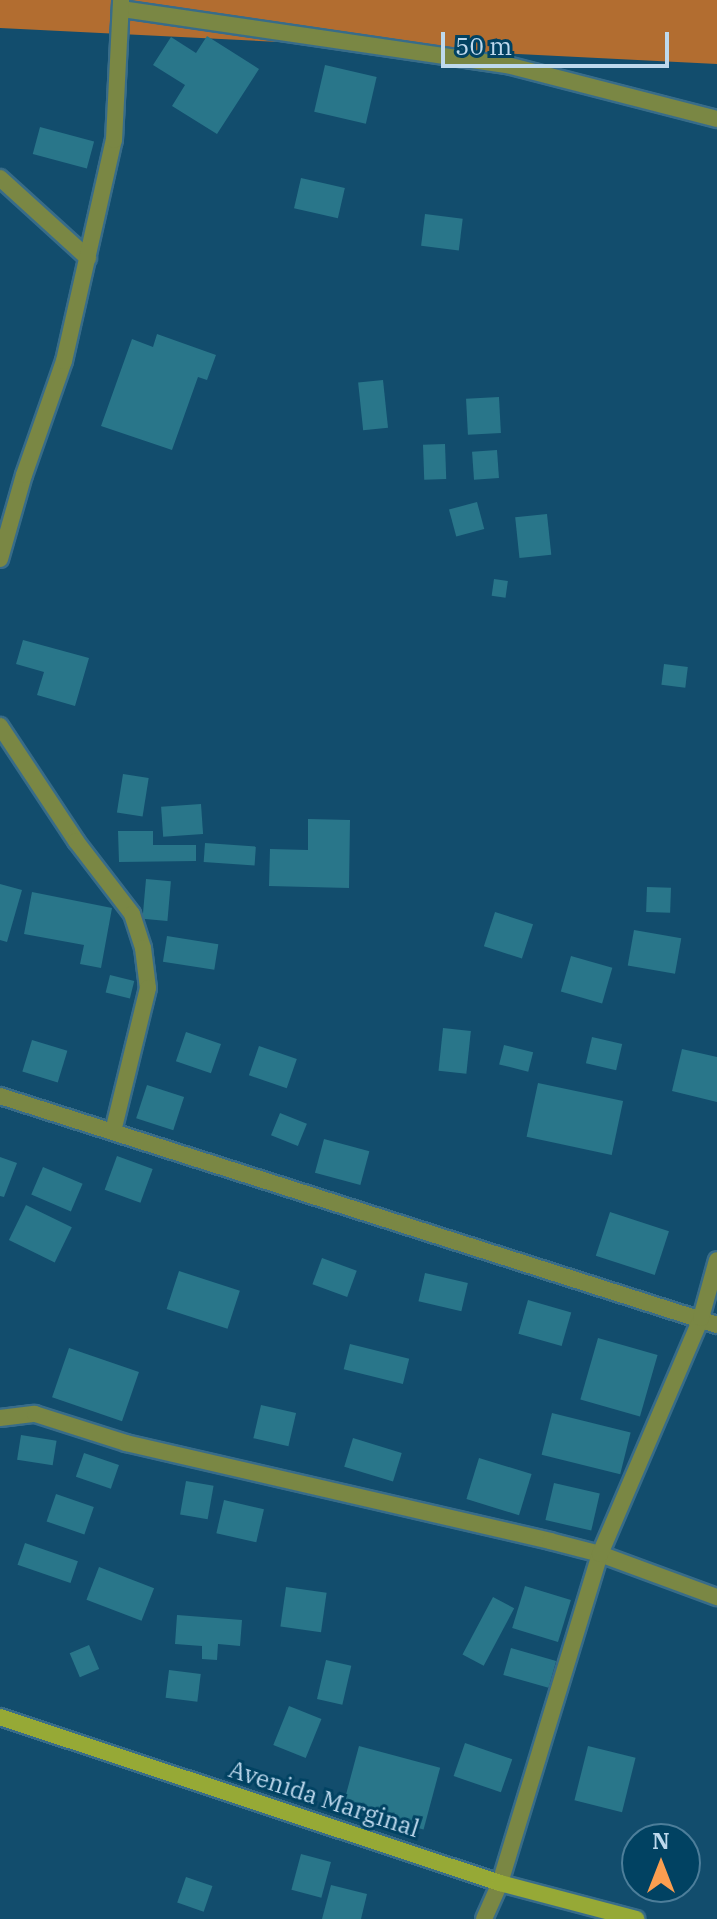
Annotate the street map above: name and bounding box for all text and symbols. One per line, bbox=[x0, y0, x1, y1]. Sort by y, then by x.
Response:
scale bar bbox=[445, 16, 673, 66]
text: 50 m bbox=[455, 30, 512, 62]
street label: Avenida Marginal bbox=[225, 1755, 423, 1843]
north arrow bbox=[621, 1823, 701, 1903]
text: N bbox=[652, 1826, 670, 1855]

